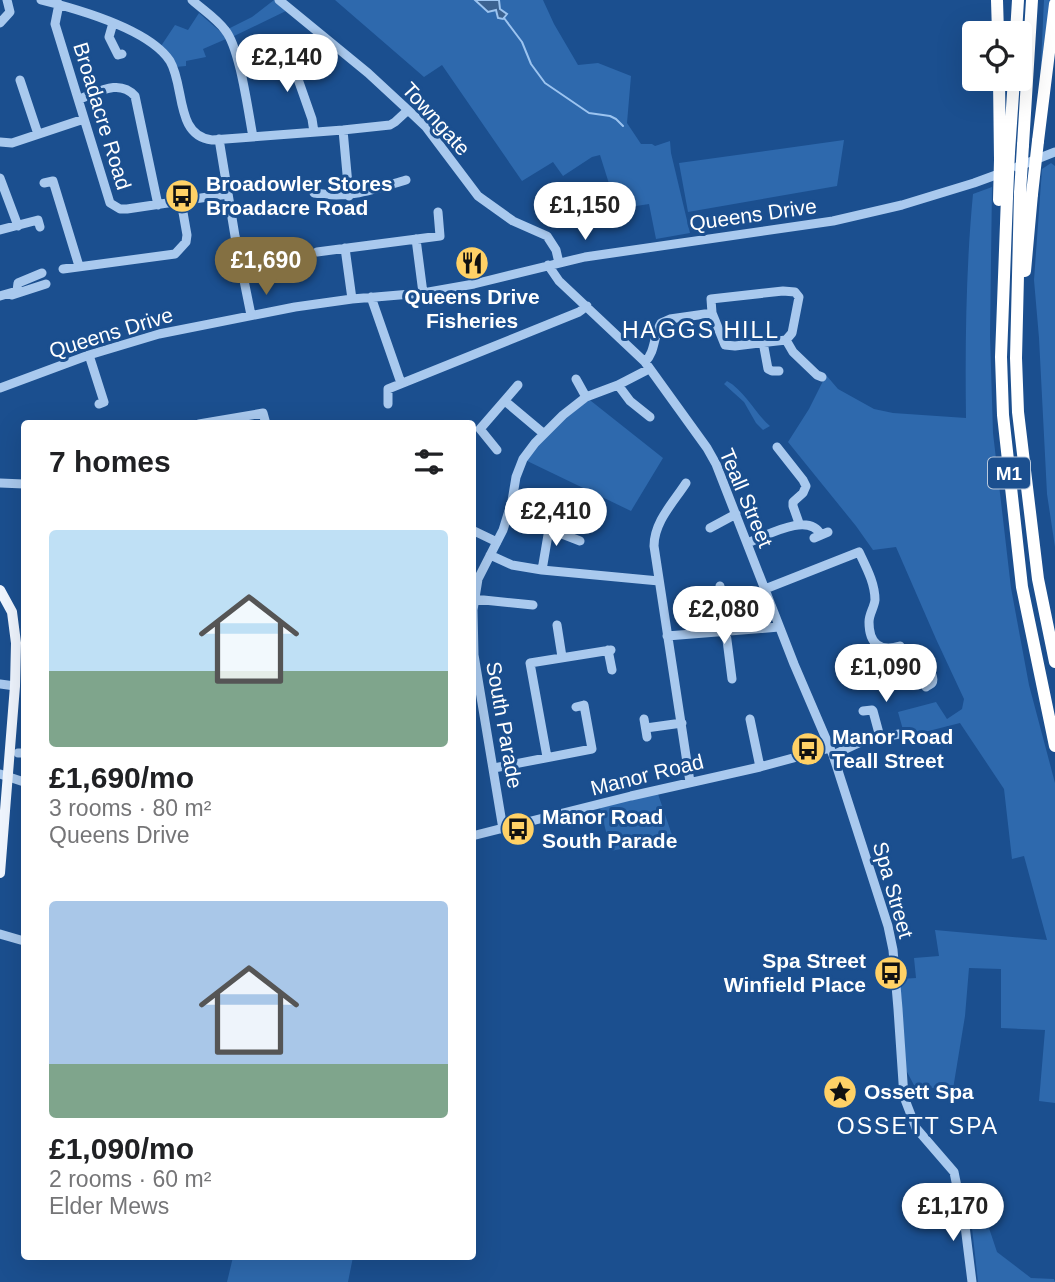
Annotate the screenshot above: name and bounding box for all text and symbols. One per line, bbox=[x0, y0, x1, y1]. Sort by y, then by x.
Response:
map controls bbox=[962, 21, 1032, 91]
button: locate bbox=[962, 21, 1032, 91]
pin: £2,140 bbox=[230, 34, 344, 94]
street label: Broadacre Road bbox=[69, 39, 136, 192]
text: £2,140 bbox=[252, 44, 322, 70]
street label: Towngate bbox=[398, 78, 475, 160]
place label: Broadowler Stores Broadacre Road bbox=[206, 172, 393, 219]
bus stop icon: Broadowler Stores Broadacre Road bbox=[163, 177, 201, 215]
pin: £1,150 bbox=[528, 182, 642, 242]
text: £1,150 bbox=[550, 192, 620, 218]
street label: Queens Drive bbox=[688, 194, 818, 235]
pin: £1,690 bbox=[209, 238, 323, 297]
restaurant icon: Queens Drive Fisheries bbox=[453, 244, 491, 282]
text: £1,690 bbox=[231, 247, 301, 273]
place label: Queens Drive Fisheries bbox=[404, 285, 540, 332]
street label: Queens Drive bbox=[46, 303, 176, 362]
district label: HAGGS HILL bbox=[622, 317, 780, 343]
icon: filters bbox=[410, 443, 448, 481]
text: 7 homes bbox=[49, 445, 171, 478]
street label: Teall Street bbox=[715, 445, 778, 551]
road number: M1 bbox=[988, 458, 1030, 488]
pin: £2,410 bbox=[499, 489, 613, 548]
text: £2,410 bbox=[521, 498, 591, 524]
icon: home bbox=[186, 576, 312, 702]
pin: £2,080 bbox=[667, 586, 781, 646]
text: £2,080 bbox=[689, 596, 759, 622]
pin: £1,090 bbox=[829, 644, 943, 704]
text: £1,090 bbox=[851, 654, 921, 680]
street label: South Parade bbox=[482, 660, 527, 790]
place label: Manor Road Teall Street bbox=[832, 725, 953, 772]
bus stop icon: Manor Road Teall Street bbox=[789, 730, 827, 768]
street label: Manor Road bbox=[588, 749, 706, 800]
text: £1,690/mo bbox=[49, 761, 194, 794]
text: 3 rooms · 80 m² bbox=[49, 795, 211, 821]
place label: Manor Road South Parade bbox=[542, 805, 677, 852]
bus stop icon: Manor Road South Parade bbox=[499, 810, 537, 848]
text: Queens Drive bbox=[49, 822, 190, 848]
street label: Spa Street bbox=[869, 839, 918, 941]
icon: home bbox=[186, 947, 312, 1073]
place label: Spa Street Winfield Place bbox=[724, 949, 866, 996]
bus stop icon: Spa Street Winfield Place bbox=[872, 954, 910, 992]
place icon: Ossett Spa bbox=[821, 1073, 859, 1111]
place label: Ossett Spa bbox=[864, 1080, 974, 1103]
district label: OSSETT SPA bbox=[837, 1113, 999, 1139]
text: £1,090/mo bbox=[49, 1132, 194, 1165]
text: 2 rooms · 60 m² bbox=[49, 1166, 211, 1192]
pin: £1,170 bbox=[896, 1184, 1010, 1243]
text: Elder Mews bbox=[49, 1193, 169, 1219]
text: £1,170 bbox=[918, 1193, 988, 1219]

